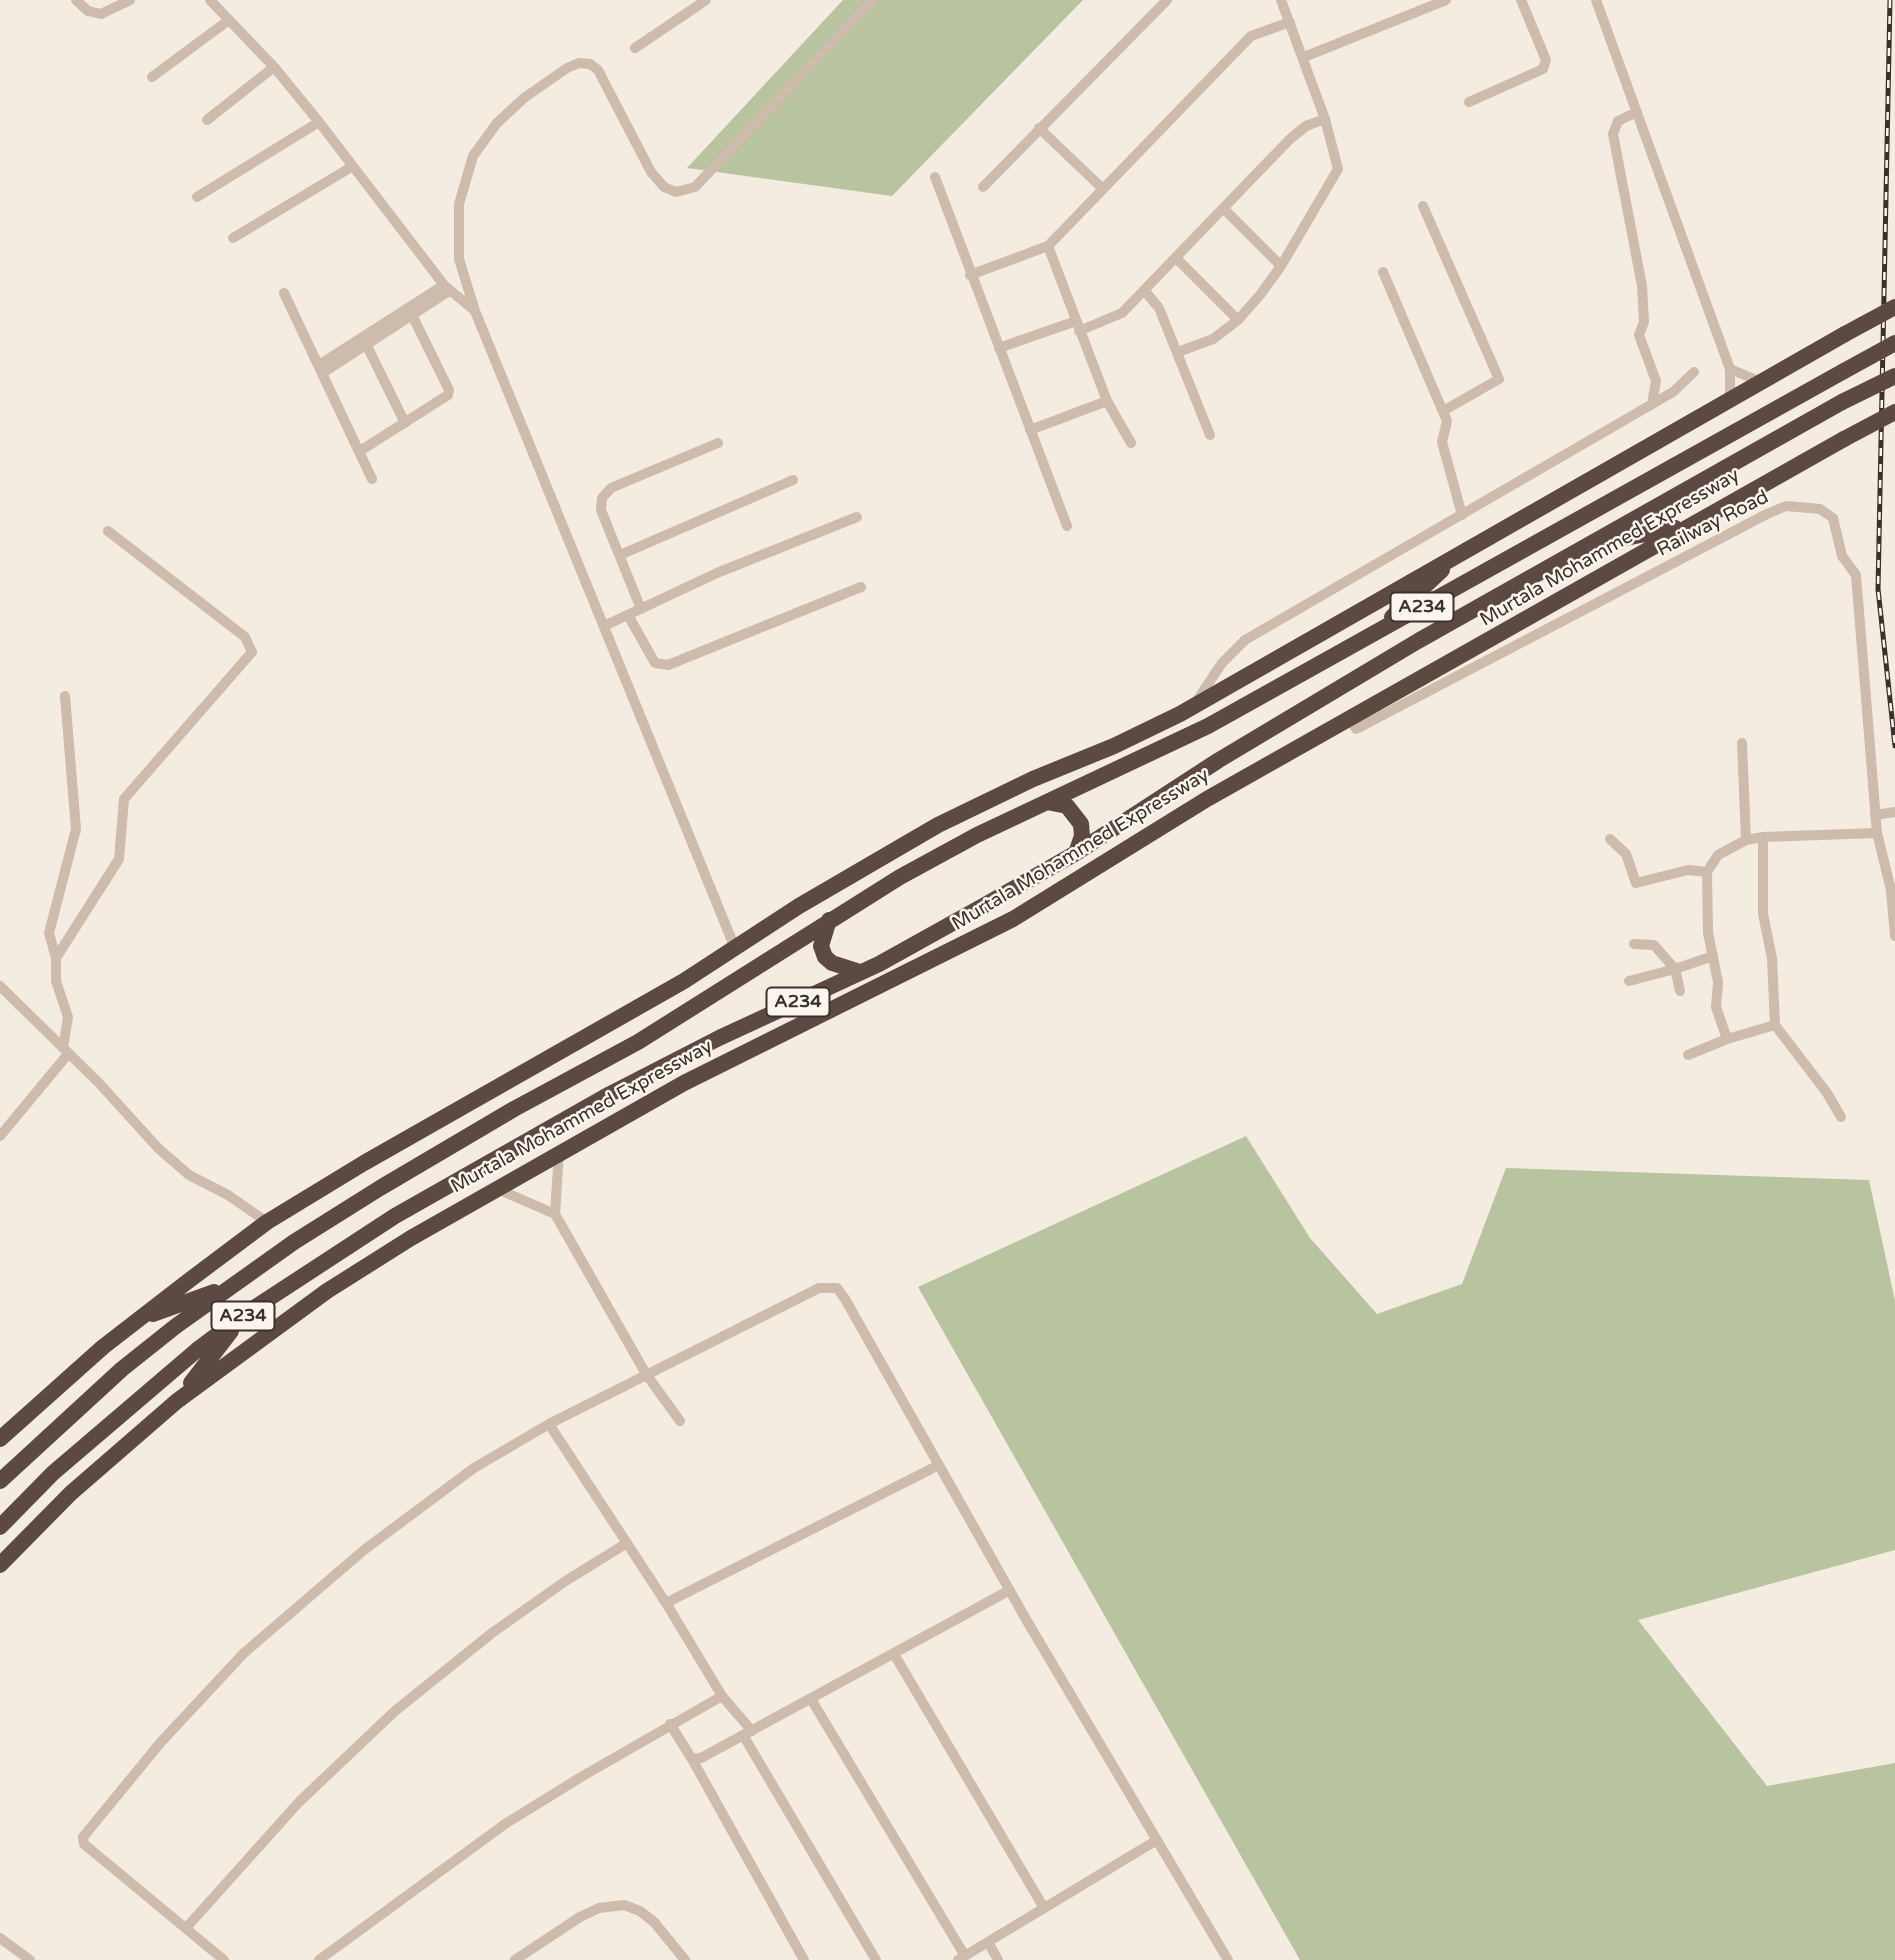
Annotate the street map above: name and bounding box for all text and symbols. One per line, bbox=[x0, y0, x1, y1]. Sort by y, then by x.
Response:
street label: Murtala Mohammed Expressway bbox=[1476, 464, 1744, 632]
street label: Railway Road bbox=[1653, 486, 1773, 562]
road number: A234 bbox=[1390, 592, 1454, 622]
street label: Murtala Mohammed Expressway bbox=[948, 764, 1214, 936]
road number: A234 bbox=[766, 987, 830, 1016]
street label: Murtala Mohammed Expressway bbox=[447, 1035, 717, 1199]
road number: A234 bbox=[212, 1302, 274, 1330]

